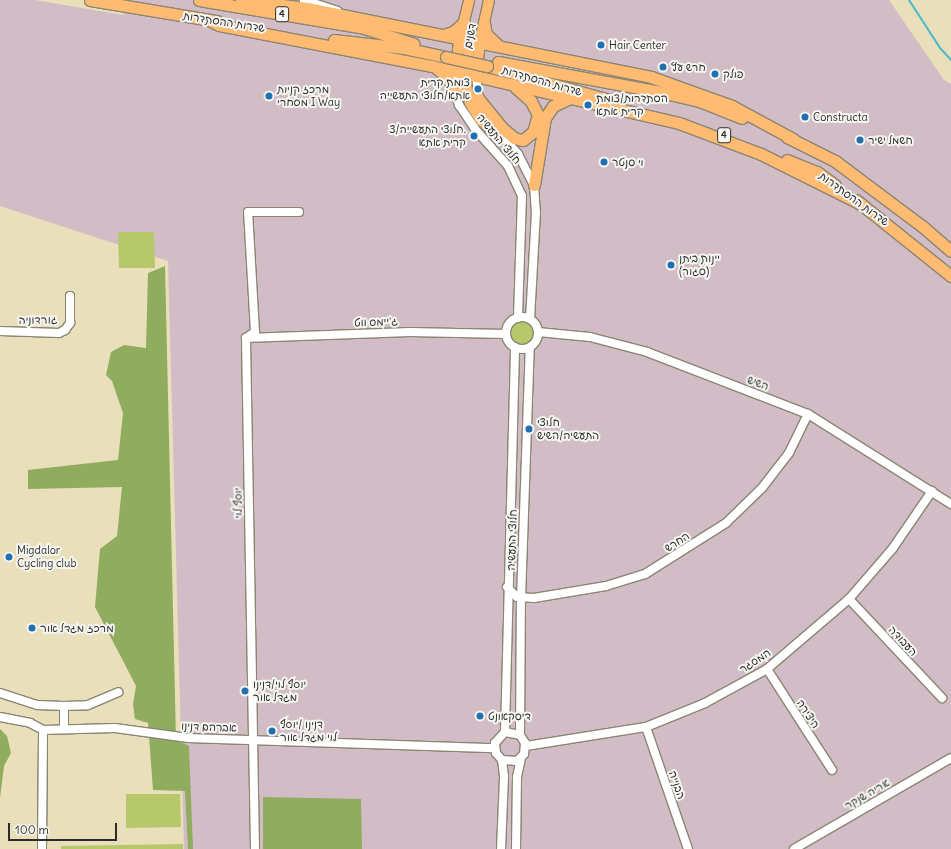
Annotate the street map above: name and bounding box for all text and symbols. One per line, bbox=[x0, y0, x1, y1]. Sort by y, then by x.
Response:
road number: 4 bbox=[275, 6, 289, 22]
street label: שדרות ההסתדרות bbox=[182, 9, 266, 35]
street label: דשנים bbox=[461, 22, 479, 50]
place label: Hair Center bbox=[609, 38, 666, 52]
marker: Hair Center bbox=[596, 40, 606, 50]
place label: חרש עץ bbox=[671, 60, 706, 74]
marker: חרש עץ bbox=[658, 62, 668, 72]
street label: שדרות ההסתדרות bbox=[500, 63, 584, 99]
place label: פולק bbox=[723, 67, 743, 81]
marker: פולק bbox=[710, 69, 720, 79]
place label: צומת קרית אתא/חלוצי התעשייה bbox=[380, 76, 470, 102]
place label: מרכז קניות מסחרי I Way bbox=[277, 83, 340, 109]
marker: צומת קרית אתא/חלוצי התעשייה bbox=[473, 84, 483, 94]
marker: מרכז קניות מסחרי I Way bbox=[264, 91, 274, 101]
place label: הסתדרות/צומת קרית אתא bbox=[596, 92, 668, 118]
marker: הסתדרות/צומת קרית אתא bbox=[583, 100, 593, 110]
place label: Constructa bbox=[813, 110, 868, 124]
street label: חלוצי התעשיה bbox=[474, 111, 524, 167]
marker: Constructa bbox=[800, 112, 810, 122]
place label: חלוצי התעשייה/צ. קרית אתא bbox=[389, 123, 466, 149]
road number: 4 bbox=[717, 127, 731, 143]
marker: חלוצי התעשייה/צ. קרית אתא bbox=[469, 131, 479, 141]
place label: חשמל ישיר bbox=[868, 133, 913, 147]
marker: חשמל ישיר bbox=[855, 135, 865, 145]
place label: וי סנטר bbox=[612, 155, 644, 169]
marker: וי סנטר bbox=[599, 157, 609, 167]
street label: שדרות ההסתדרות bbox=[817, 169, 891, 229]
place label: יינות ביתן (סגור) bbox=[679, 252, 720, 278]
marker: יינות ביתן (סגור) bbox=[666, 260, 676, 270]
street label: גורדוניה bbox=[18, 313, 58, 327]
street label: ג'יימס ווט bbox=[354, 315, 398, 329]
street label: השיש bbox=[745, 373, 771, 393]
place label: חלוצי התעשיה/השיש bbox=[537, 416, 599, 442]
marker: חלוצי התעשיה/השיש bbox=[524, 424, 534, 434]
street label: יוסף לוי bbox=[231, 487, 245, 519]
street label: חלוצי התעשיה bbox=[504, 509, 520, 571]
street label: החרש bbox=[662, 529, 692, 555]
place label: Migdalor Cycling club bbox=[17, 544, 77, 570]
marker: Migdalor Cycling club bbox=[4, 552, 14, 562]
place label: מרכז מגדל אור bbox=[40, 621, 114, 635]
marker: מרכז מגדל אור bbox=[27, 623, 37, 633]
street label: העבודה bbox=[886, 623, 920, 659]
street label: המסגר bbox=[737, 646, 773, 676]
place label: יוסף לוי/דנינו מגדל אור bbox=[253, 678, 306, 704]
marker: יוסף לוי/דנינו מגדל אור bbox=[240, 686, 250, 696]
street label: היצירה bbox=[794, 697, 822, 731]
place label: דיסקאונט bbox=[488, 709, 531, 723]
marker: דיסקאונט bbox=[475, 711, 485, 721]
place label: דנינו /יוסף לוי מגדל אור bbox=[280, 718, 337, 744]
street label: אברהם דנינו bbox=[181, 719, 237, 735]
marker: דנינו /יוסף לוי מגדל אור bbox=[267, 726, 277, 736]
street label: הבנייה bbox=[666, 769, 688, 801]
street label: אריה שנקר bbox=[842, 776, 892, 812]
scale bar bbox=[10, 815, 119, 841]
text: 100 m bbox=[15, 822, 49, 837]

